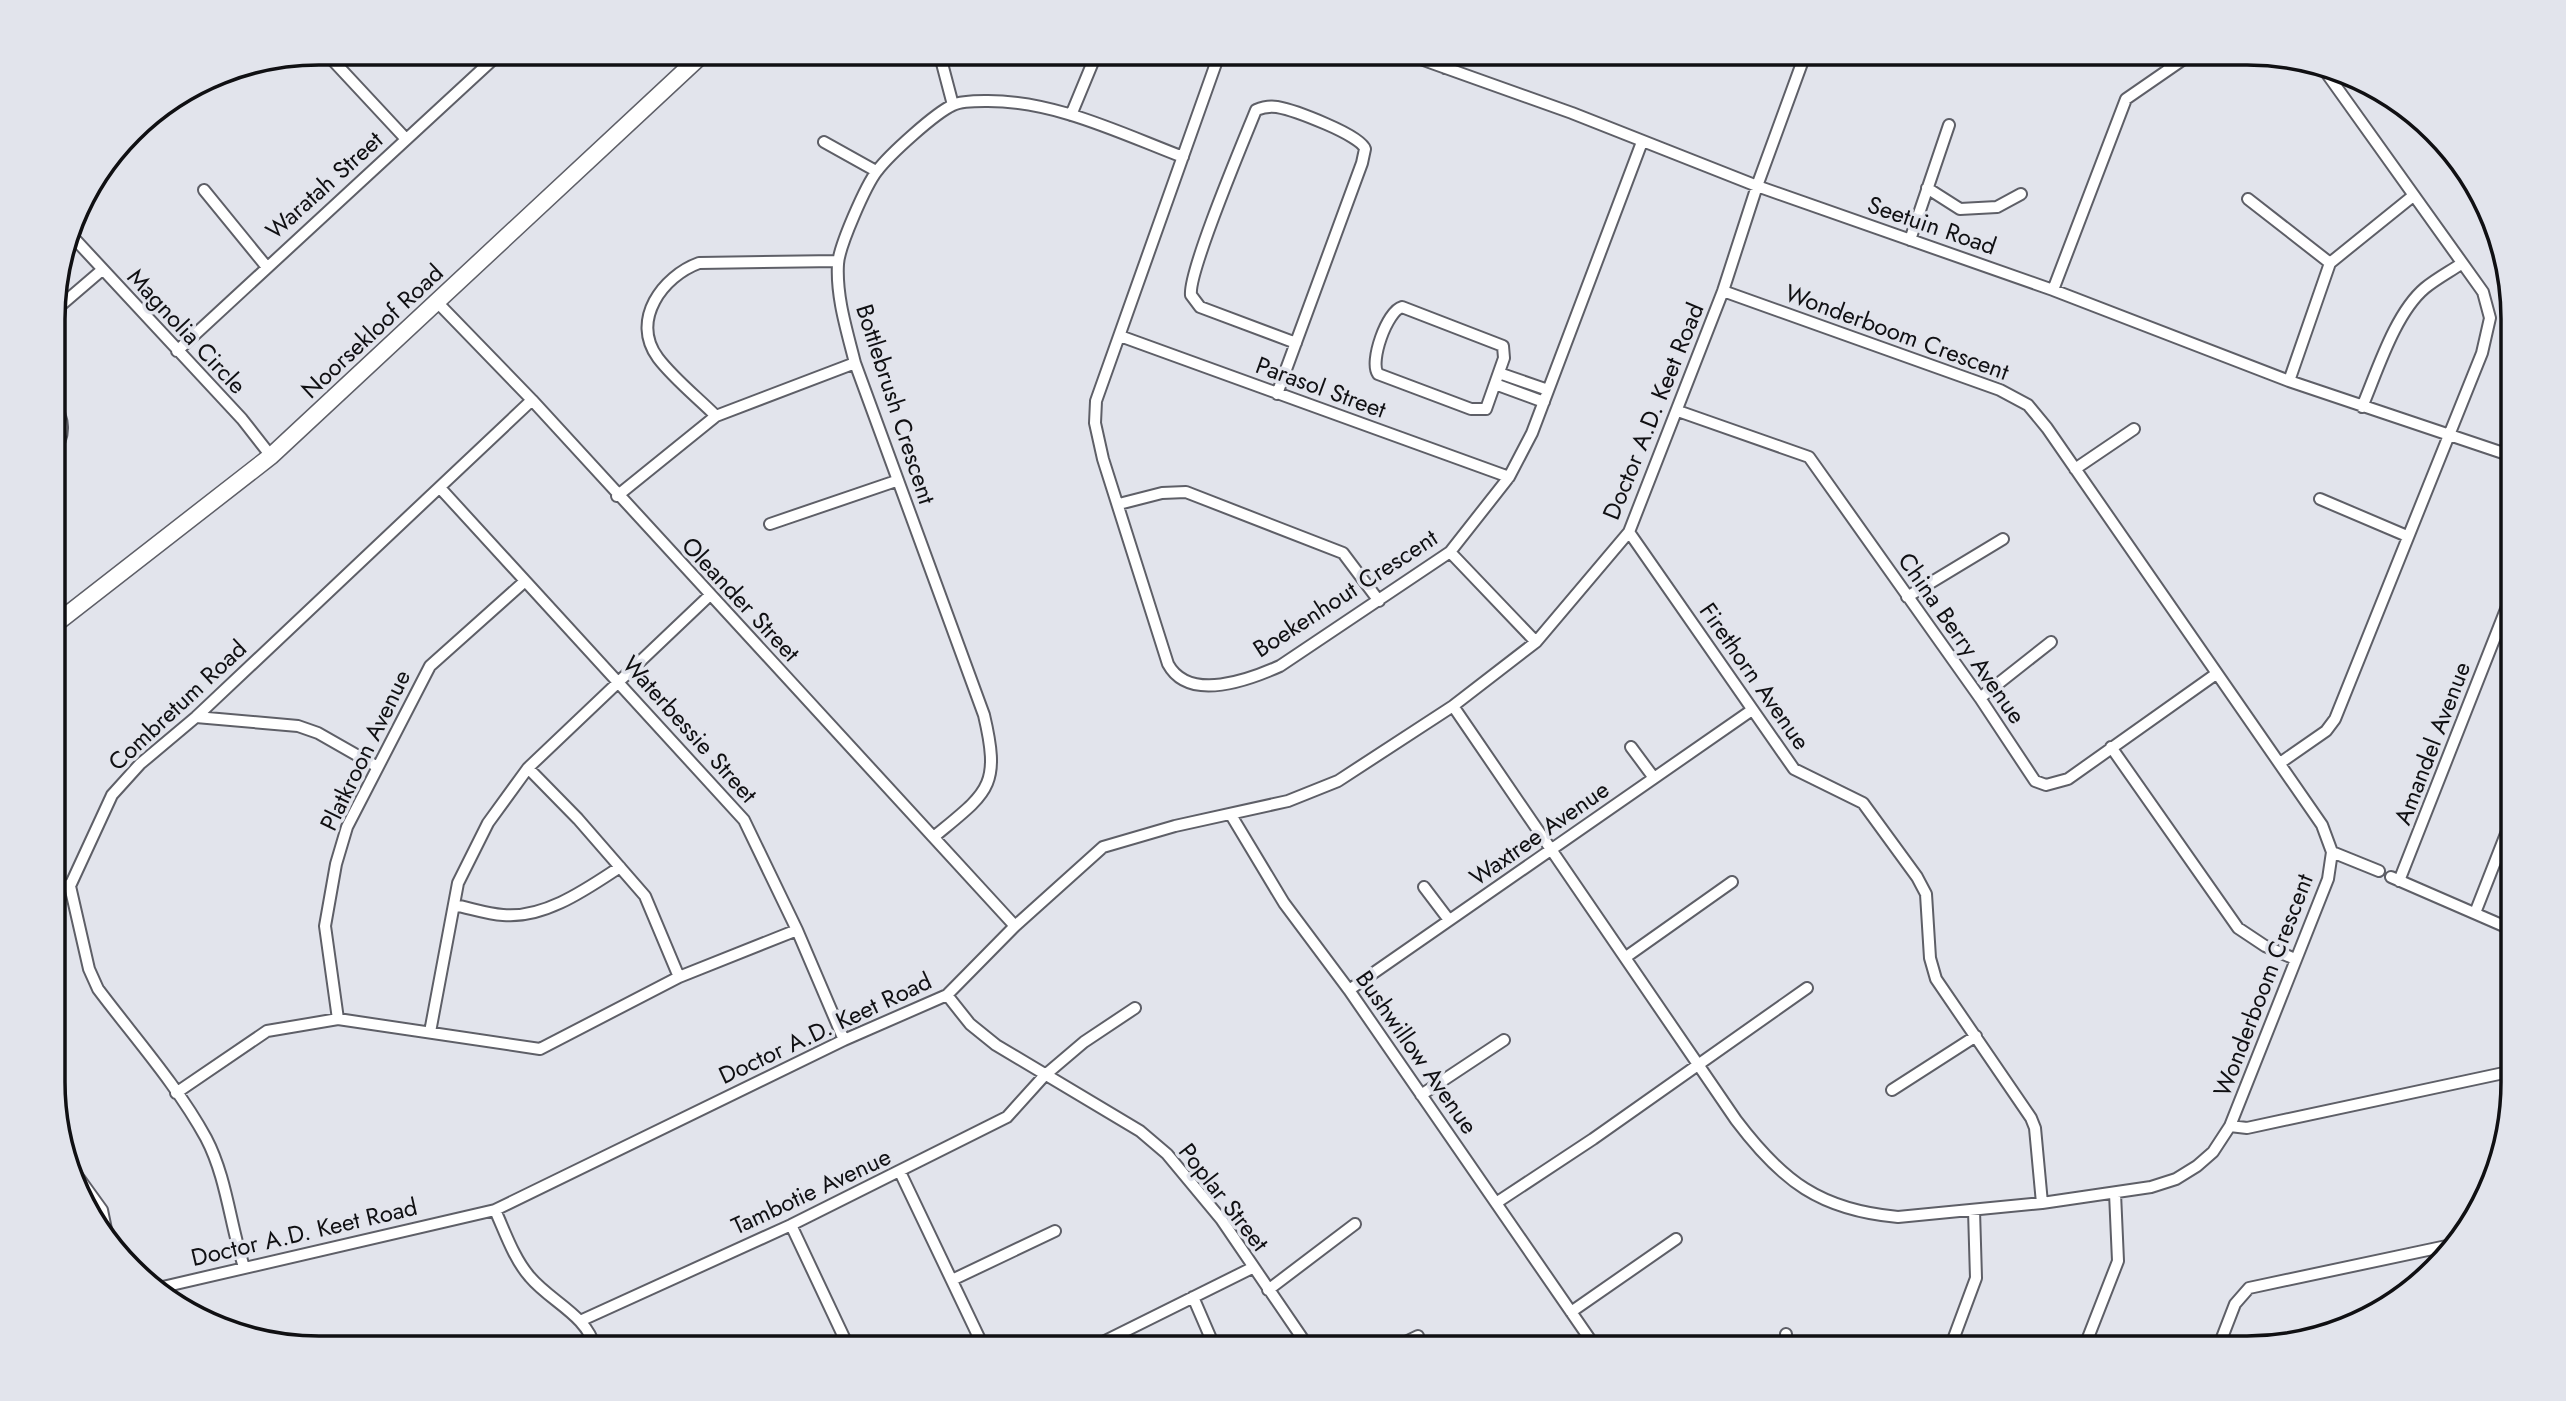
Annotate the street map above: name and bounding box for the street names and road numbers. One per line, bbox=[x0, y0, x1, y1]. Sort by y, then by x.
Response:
street label: Waratah Street bbox=[258, 123, 391, 247]
street label: Seetuin Road bbox=[1863, 187, 2001, 263]
street label: Noorsekloof Road bbox=[293, 256, 451, 406]
street label: Magnolia Circle bbox=[119, 260, 255, 402]
street label: Wonderboom Crescent bbox=[1780, 275, 2014, 389]
street label: Doctor A.D. Keet Road bbox=[1593, 297, 1713, 525]
street label: Bottlebrush Crescent bbox=[847, 299, 945, 509]
street label: Parasol Street bbox=[1251, 347, 1391, 427]
street label: Boekenhout Crescent bbox=[1246, 520, 1444, 666]
street label: Oleander Street bbox=[674, 529, 808, 670]
street label: China Berry Avenue bbox=[1890, 545, 2034, 731]
street label: Firethorn Avenue bbox=[1691, 595, 1819, 757]
street label: Combretum Road bbox=[100, 631, 254, 779]
street label: Waterbessie Street bbox=[614, 648, 766, 811]
street label: Amandel Avenue bbox=[2385, 656, 2479, 830]
street label: Platkroon Avenue bbox=[311, 664, 419, 836]
street label: Waxtree Avenue bbox=[1462, 772, 1616, 894]
street label: Wonderboom Crescent bbox=[2204, 868, 2322, 1102]
street label: Doctor A.D. Keet Road bbox=[713, 963, 937, 1093]
street label: Bushwillow Avenue bbox=[1347, 963, 1487, 1141]
street label: Poplar Street bbox=[1171, 1135, 1278, 1259]
street label: Tambotie Avenue bbox=[726, 1139, 896, 1243]
street label: Doctor A.D. Keet Road bbox=[187, 1189, 421, 1275]

